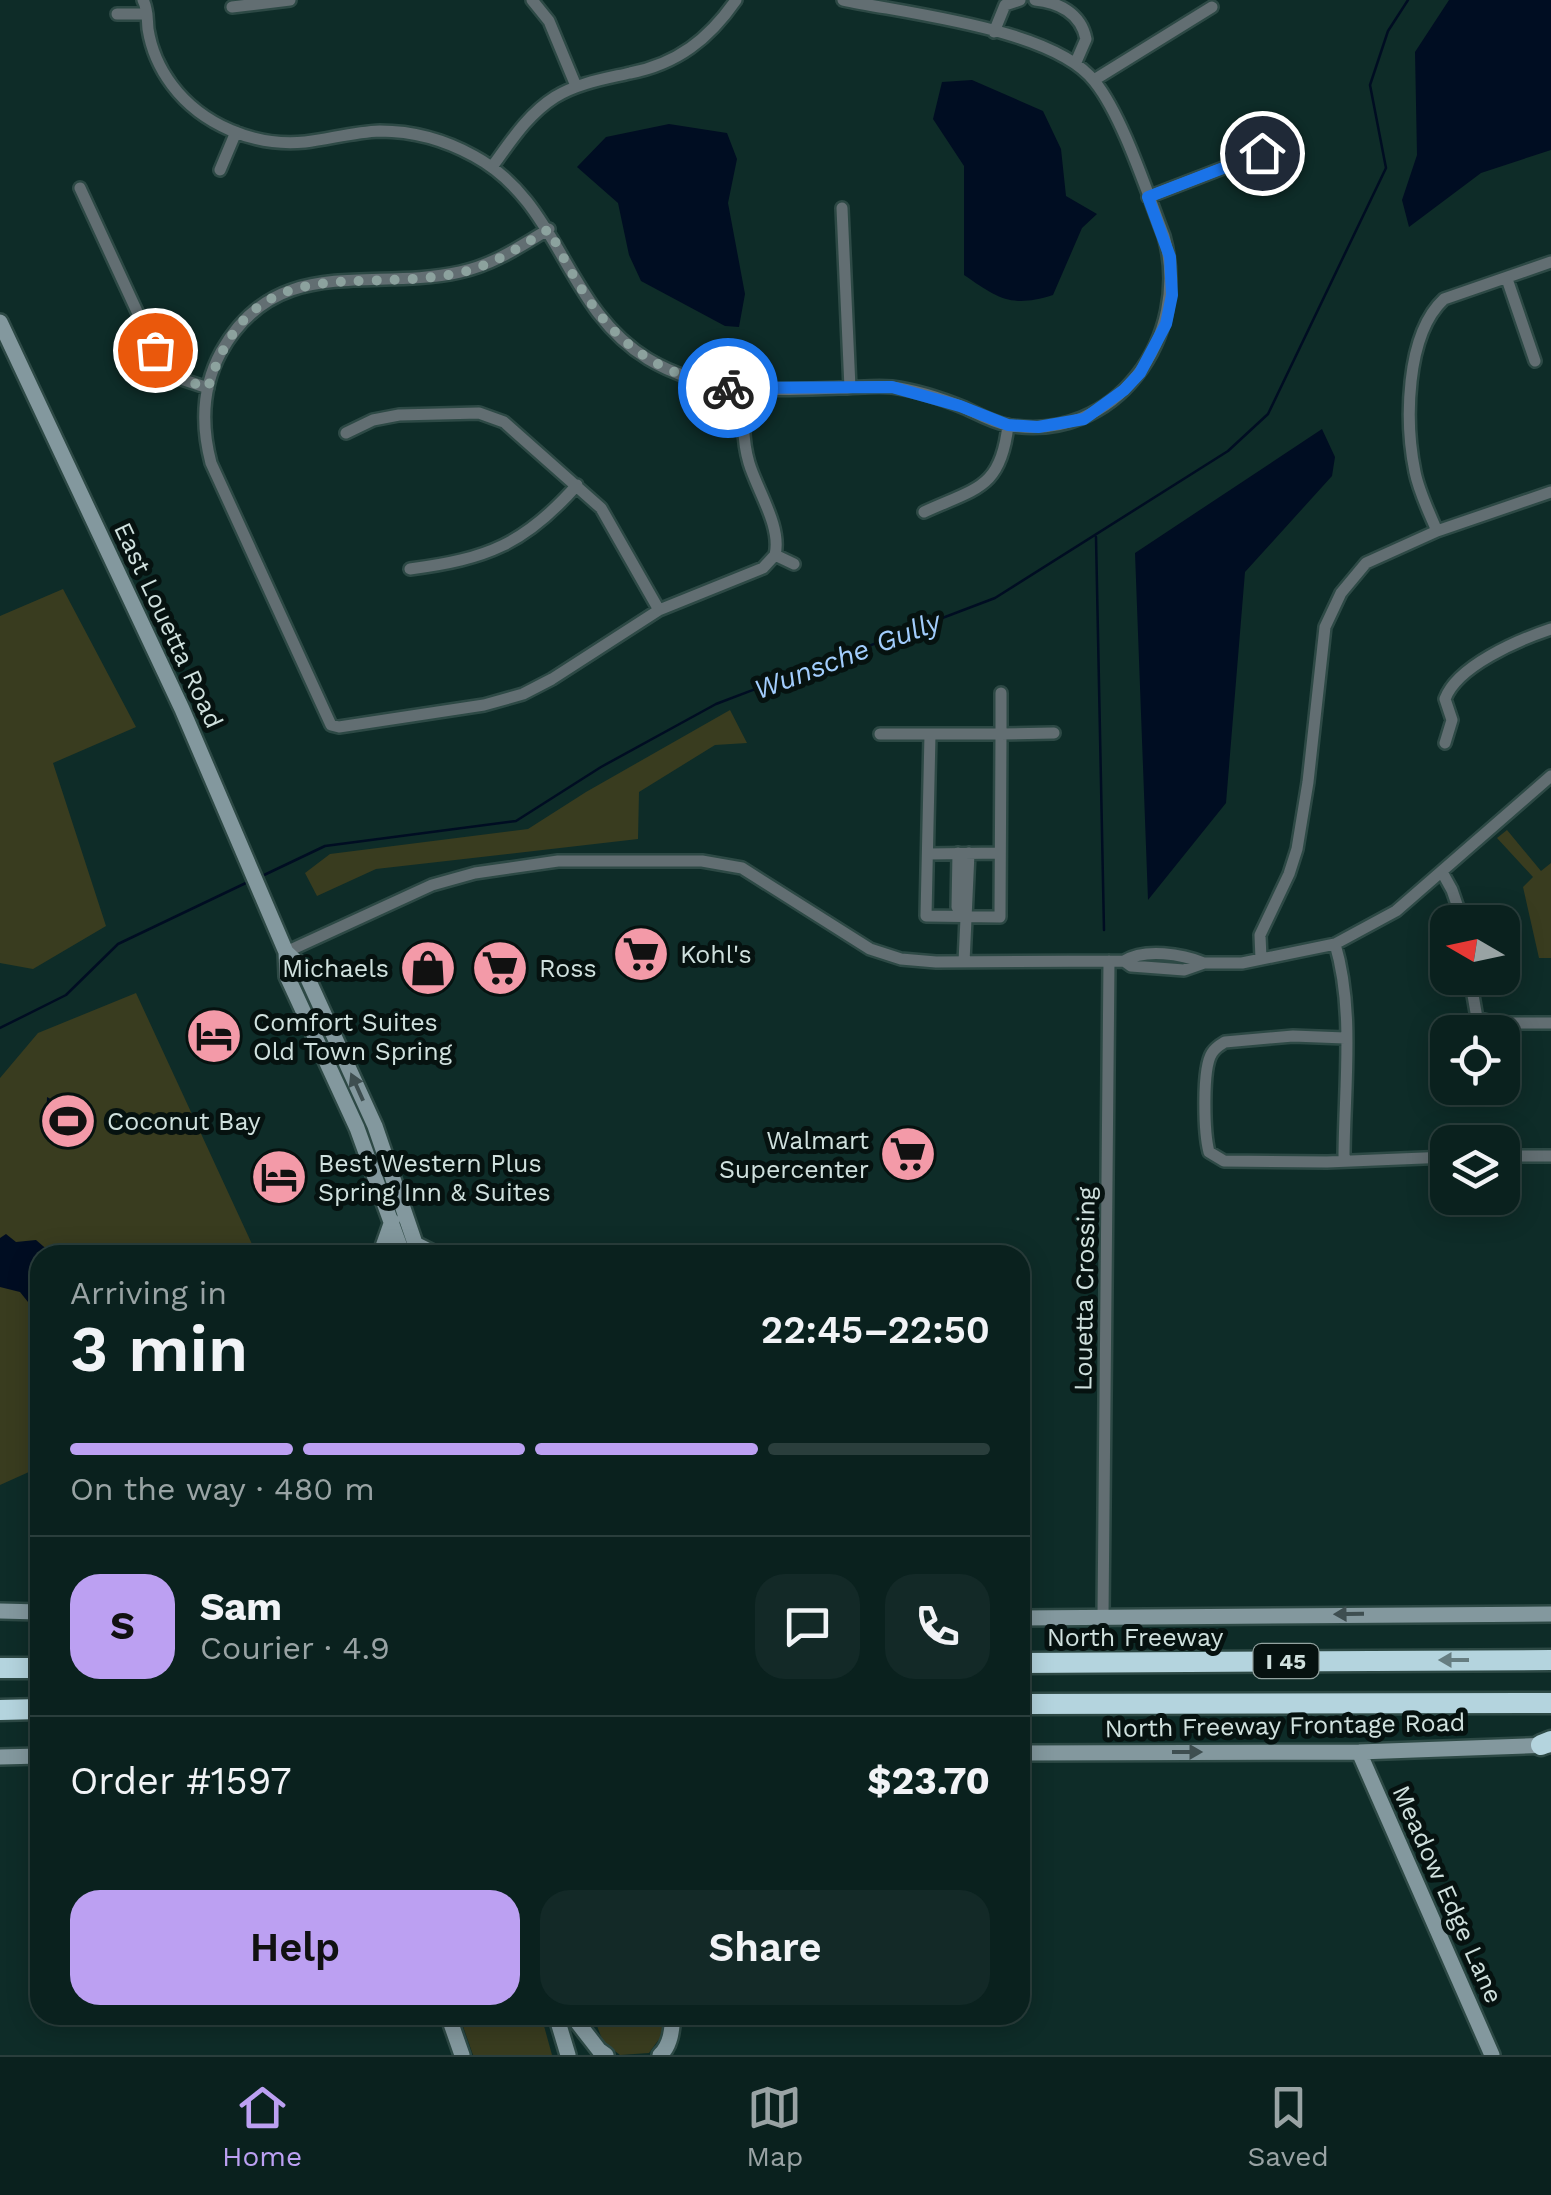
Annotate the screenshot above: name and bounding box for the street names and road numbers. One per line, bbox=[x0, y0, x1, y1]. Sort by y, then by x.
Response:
street label: East Louetta Road bbox=[108, 518, 229, 733]
street label: Louetta Crossing bbox=[1068, 1186, 1101, 1391]
street label: North Freeway bbox=[1047, 1623, 1223, 1652]
road number: I 45 bbox=[1254, 1644, 1318, 1678]
street label: North Freeway Frontage Road bbox=[1104, 1708, 1466, 1743]
street label: Meadow Edge Lane bbox=[1386, 1781, 1509, 2008]

